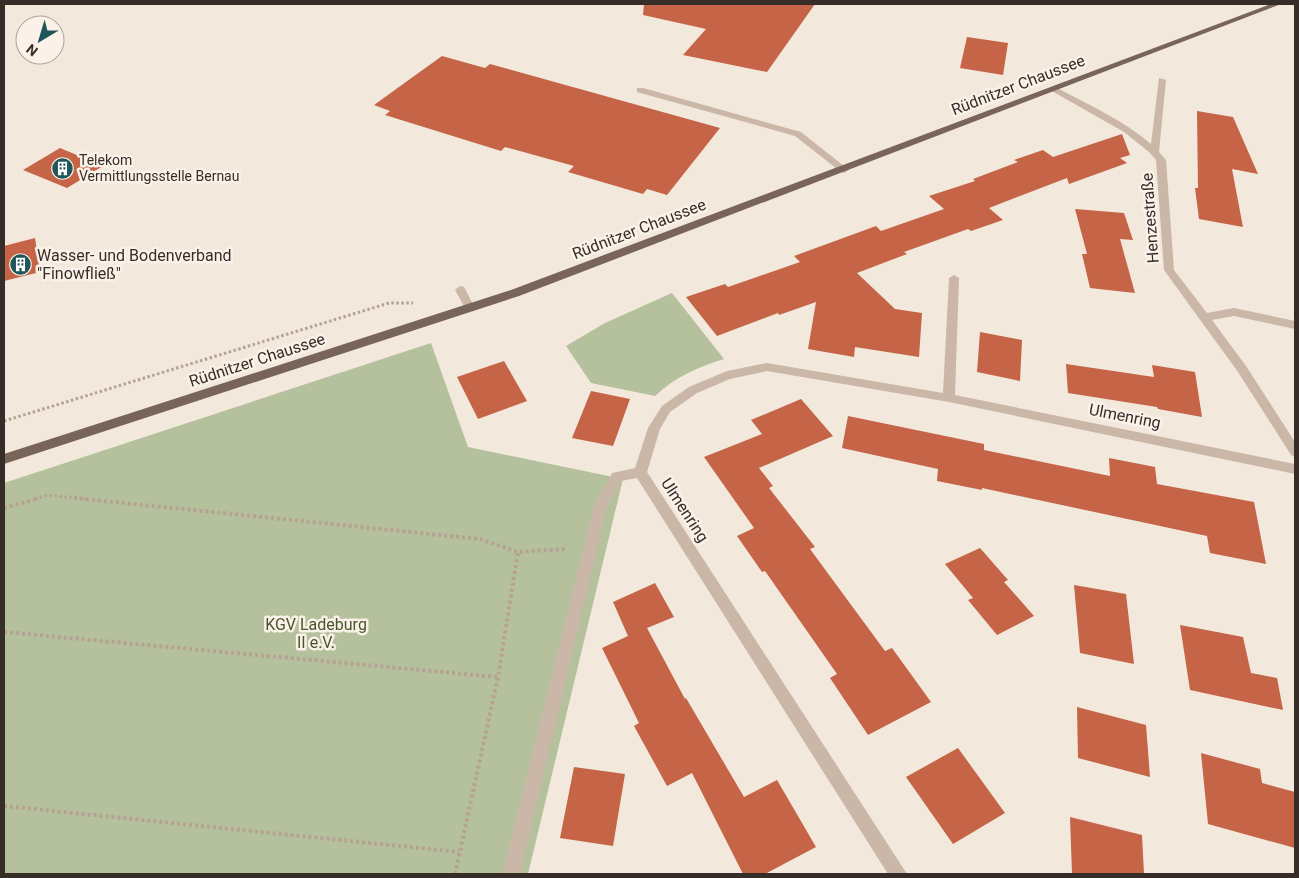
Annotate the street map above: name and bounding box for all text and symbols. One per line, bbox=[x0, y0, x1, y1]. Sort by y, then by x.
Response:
north arrow bbox=[15, 15, 65, 65]
text: N bbox=[23, 41, 41, 60]
street label: Rüdnitzer Chaussee bbox=[949, 51, 1087, 119]
place label: Telekom Vermittlungsstelle Bernau bbox=[79, 152, 239, 184]
building icon: Telekom Vermittlungsstelle Bernau bbox=[51, 156, 75, 180]
street label: Henzestraße bbox=[1137, 172, 1163, 264]
street label: Rüdnitzer Chaussee bbox=[570, 195, 708, 263]
place label: Wasser- und Bodenverband "Finowfließ" bbox=[37, 246, 232, 283]
building icon: Wasser- und Bodenverband "Finowfließ" bbox=[9, 252, 33, 276]
street label: Rüdnitzer Chaussee bbox=[187, 329, 327, 391]
street label: Ulmenring bbox=[1087, 400, 1163, 432]
street label: Ulmenring bbox=[657, 474, 713, 546]
park label: KGV Ladeburg II e.V. bbox=[265, 615, 367, 652]

